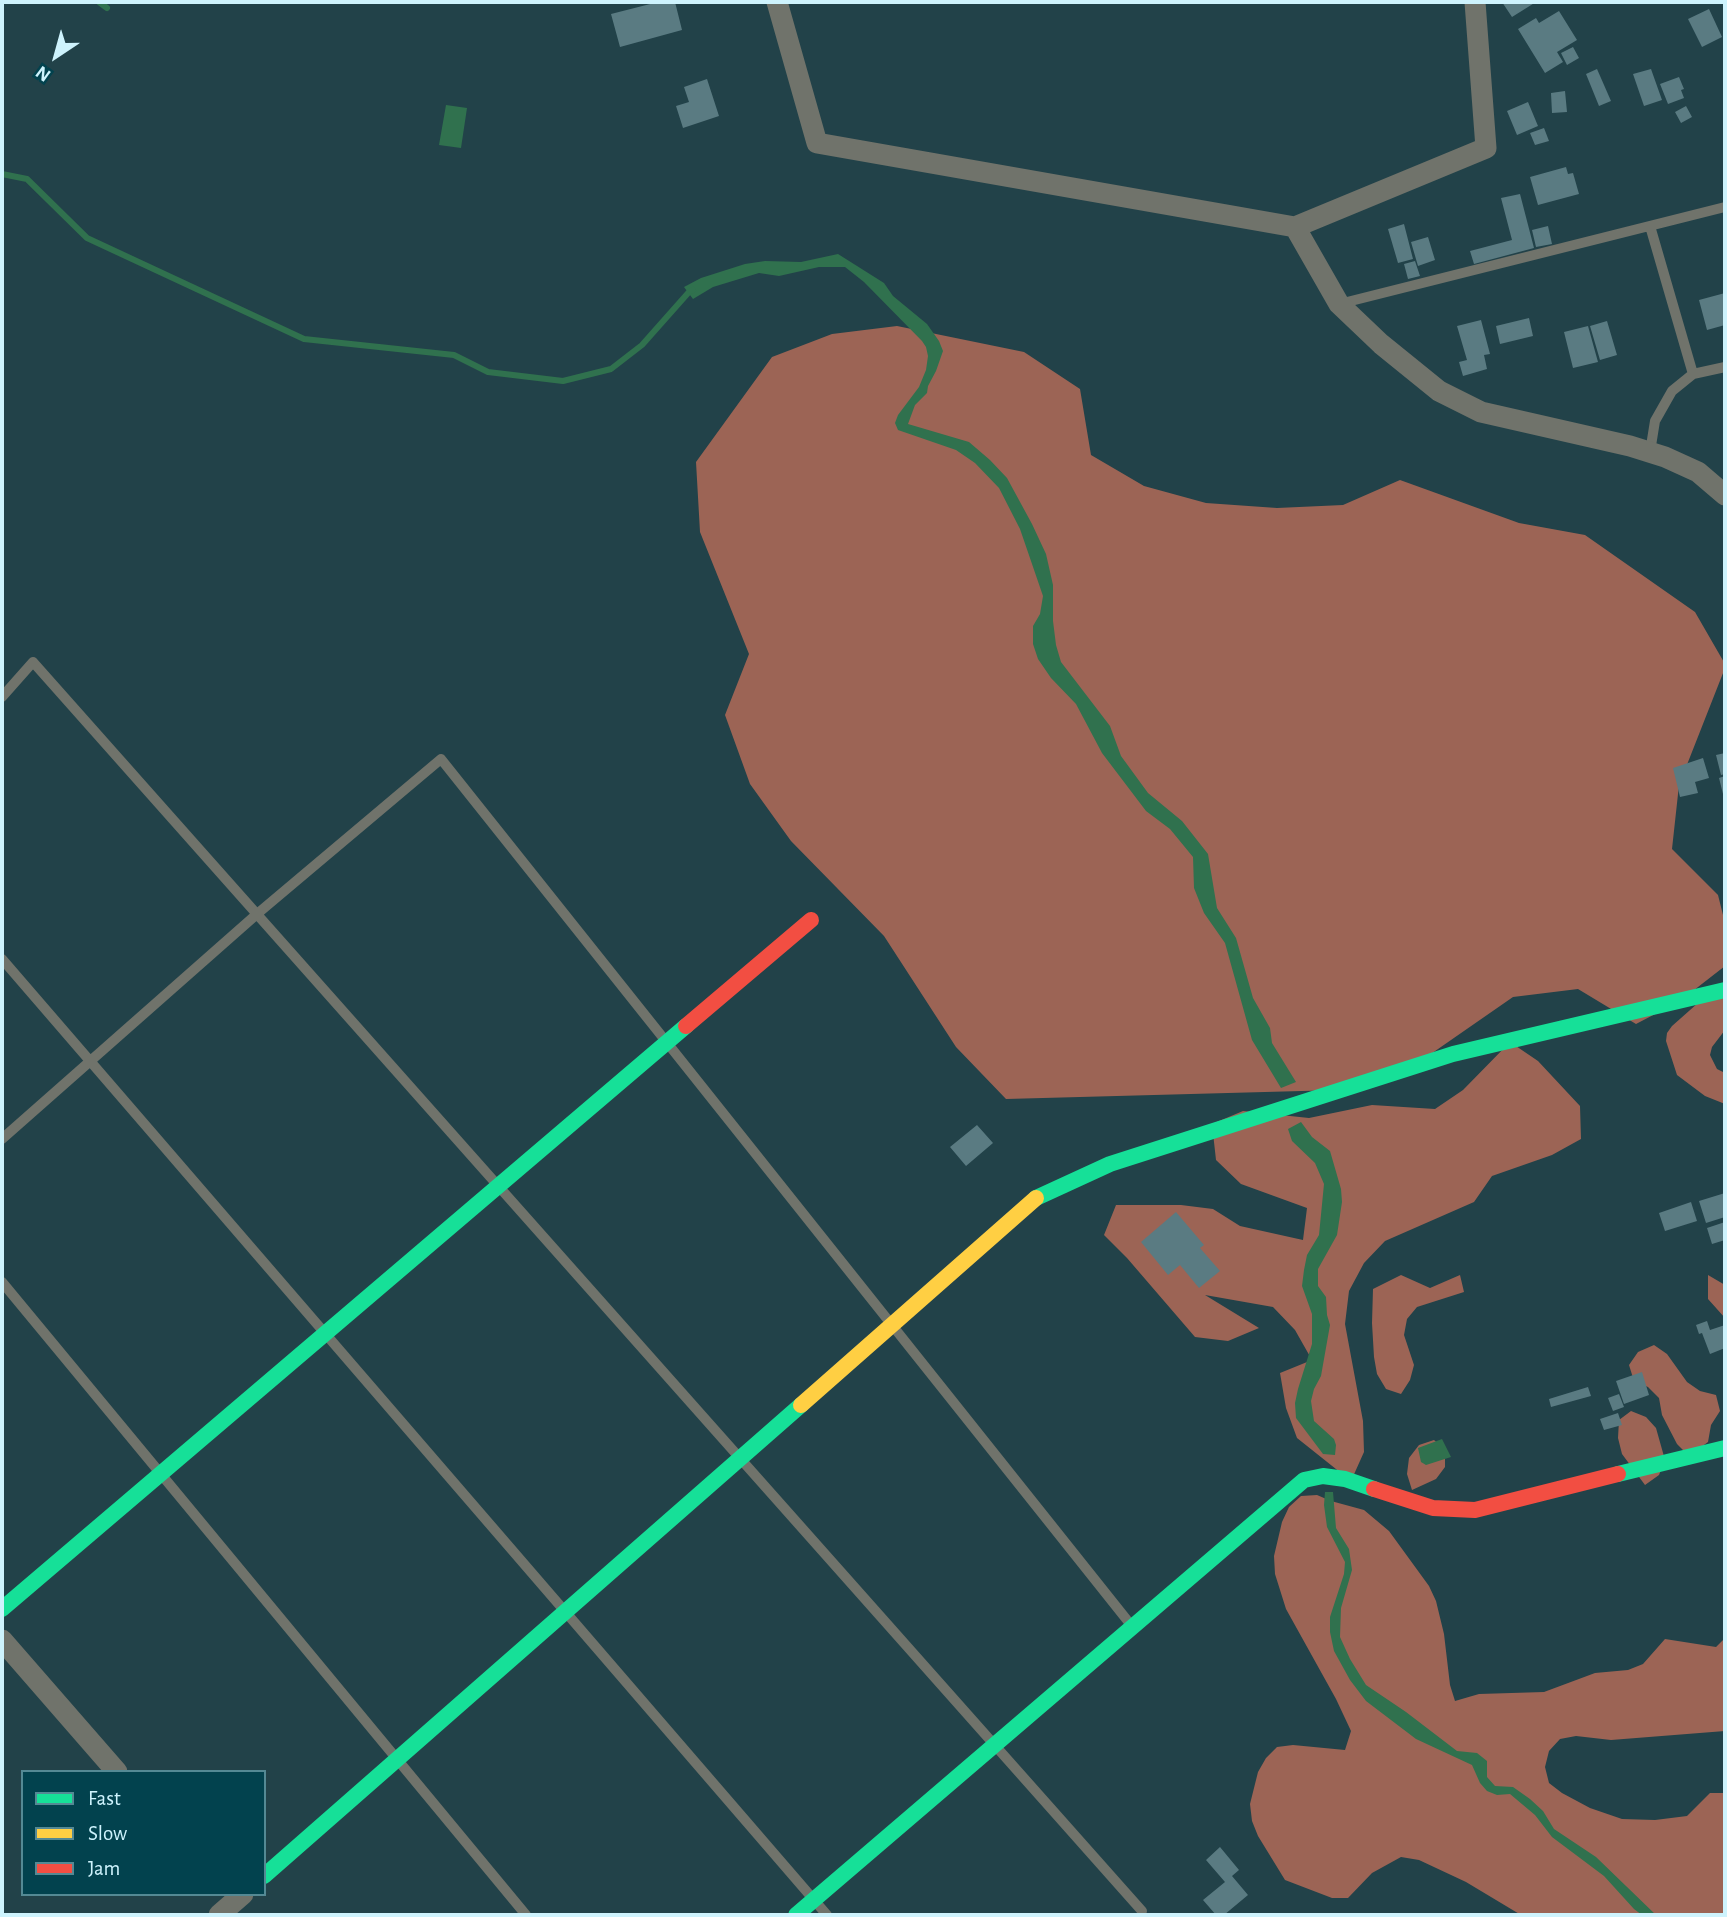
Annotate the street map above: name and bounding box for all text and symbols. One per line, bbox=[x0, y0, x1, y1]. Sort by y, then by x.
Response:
north arrow bbox=[21, 21, 91, 91]
text: N bbox=[32, 62, 54, 85]
legend bbox=[21, 1770, 266, 1896]
text: Fast bbox=[88, 1788, 121, 1809]
text: Slow bbox=[88, 1823, 127, 1844]
text: Jam bbox=[88, 1858, 120, 1879]

